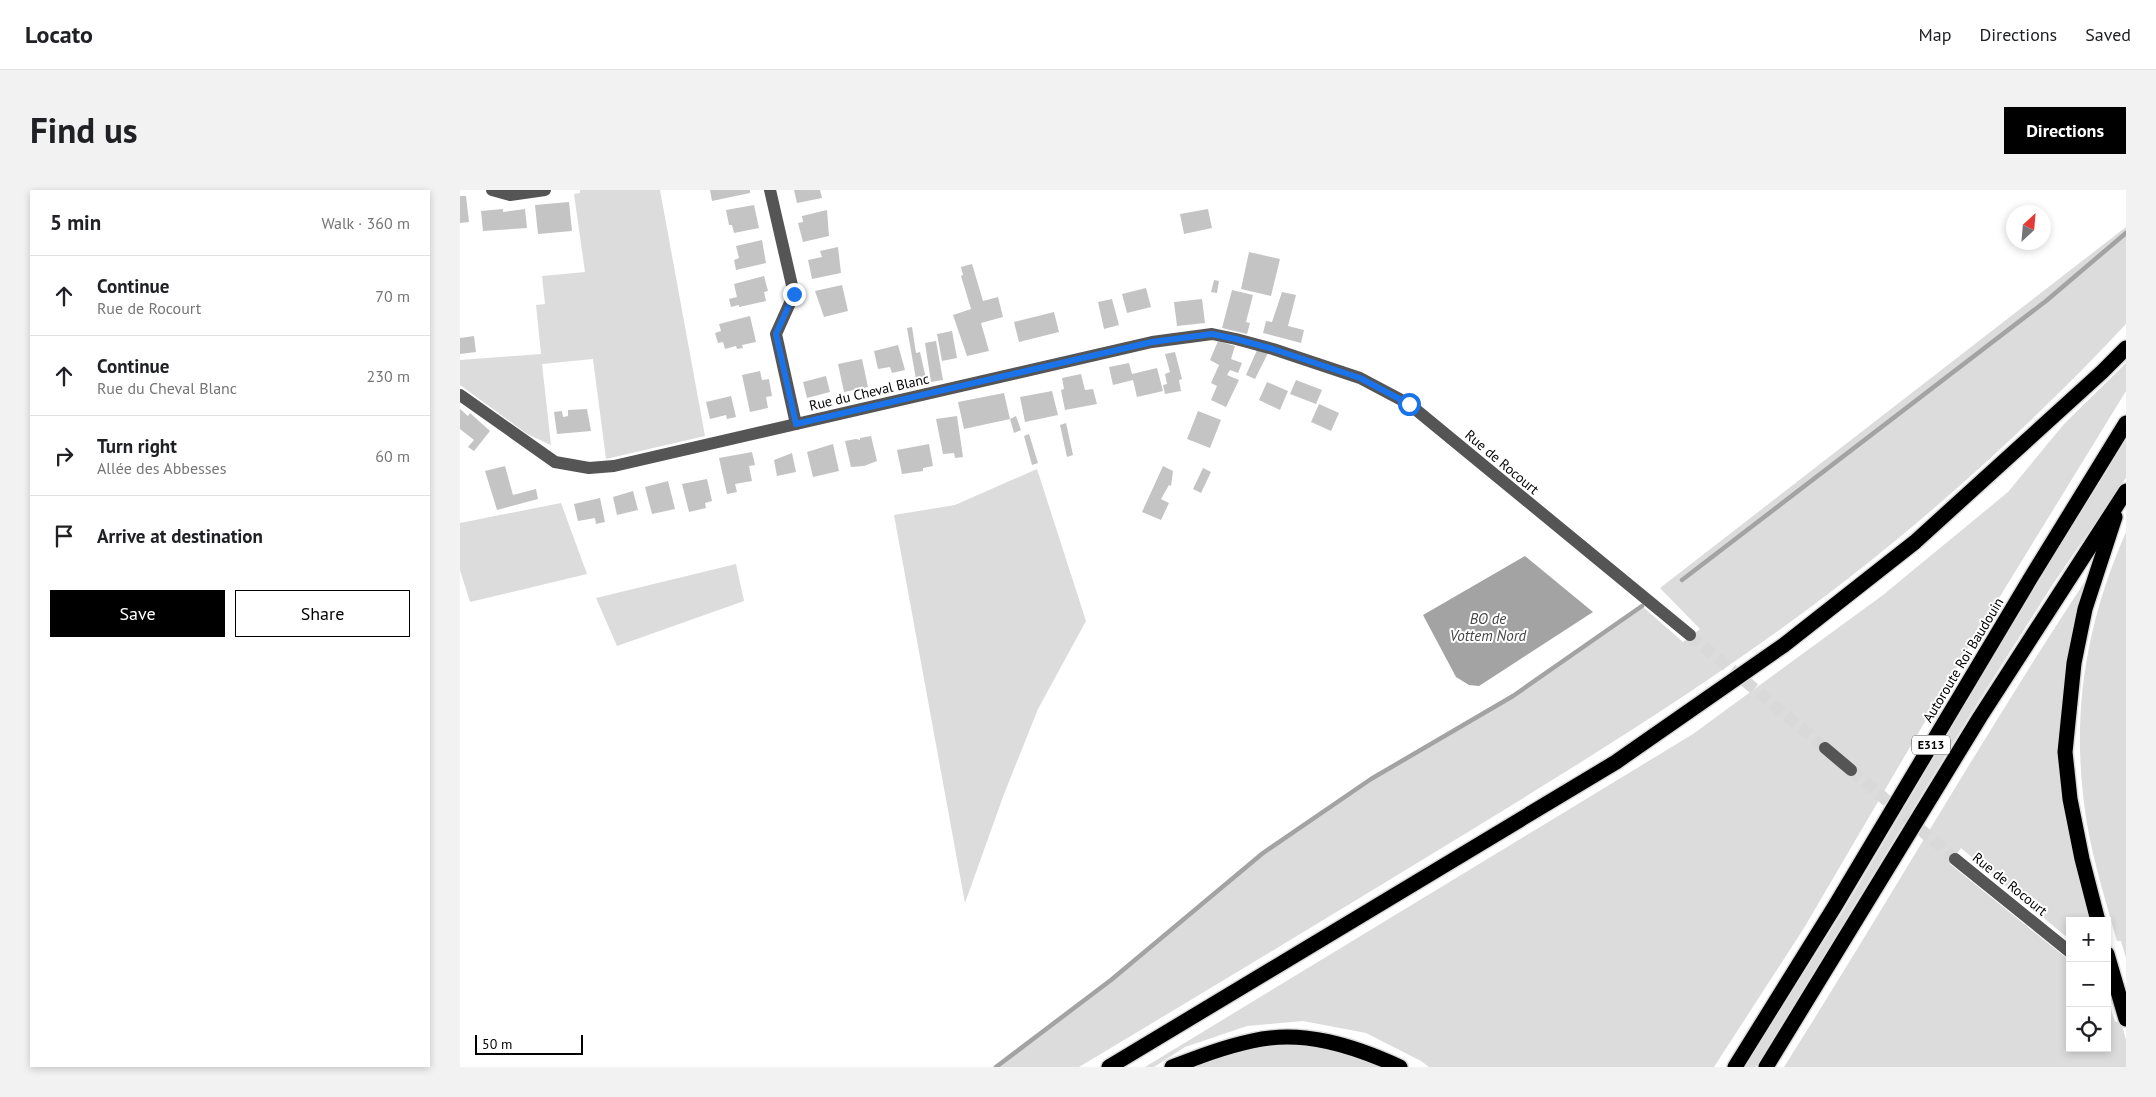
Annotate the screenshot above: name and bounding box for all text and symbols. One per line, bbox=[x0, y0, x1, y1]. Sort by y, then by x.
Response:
text: Locato bbox=[25, 19, 93, 50]
text: Map bbox=[1919, 23, 1951, 46]
text: Directions bbox=[1979, 23, 2057, 46]
text: Saved bbox=[2085, 23, 2131, 46]
text: Find us bbox=[30, 107, 138, 153]
button: Directions bbox=[2004, 107, 2126, 154]
north arrow bbox=[2006, 205, 2051, 250]
text: 5 min bbox=[50, 209, 101, 236]
text: Walk · 360 m bbox=[321, 213, 410, 233]
text: Continue bbox=[97, 274, 169, 298]
icon: ahead bbox=[50, 282, 78, 310]
route end bbox=[783, 283, 806, 306]
text: 70 m bbox=[375, 286, 410, 306]
text: Rue de Rocourt bbox=[97, 298, 201, 318]
text: Continue bbox=[97, 354, 169, 378]
icon: ahead bbox=[50, 362, 78, 390]
text: 230 m bbox=[367, 366, 410, 386]
street label: Rue du Cheval Blanc bbox=[807, 369, 931, 415]
text: Rue du Cheval Blanc bbox=[97, 378, 237, 398]
route start bbox=[1398, 393, 1421, 416]
street label: Rue de Rocourt bbox=[1461, 426, 1543, 498]
text: Turn right bbox=[97, 434, 177, 458]
icon: right bbox=[50, 442, 78, 470]
text: 60 m bbox=[375, 446, 410, 466]
text: Allée des Abbesses bbox=[97, 458, 226, 478]
icon: arrive bbox=[50, 522, 78, 550]
text: Arrive at destination bbox=[97, 524, 263, 548]
button: Save bbox=[50, 590, 225, 637]
button: Share bbox=[235, 590, 410, 637]
street label: Autoroute Roi Baudouin bbox=[1919, 594, 2007, 726]
water label: BO de Vottem Nord bbox=[1450, 609, 1527, 645]
road number: E313 bbox=[1912, 736, 1950, 754]
street label: Rue de Rocourt bbox=[1969, 848, 2051, 920]
map controls bbox=[2066, 917, 2111, 1052]
button: + bbox=[2066, 917, 2111, 962]
button: − bbox=[2066, 962, 2111, 1007]
button: locate bbox=[2066, 1007, 2111, 1052]
scale bar bbox=[475, 1032, 582, 1055]
text: 50 m bbox=[482, 1035, 512, 1053]

